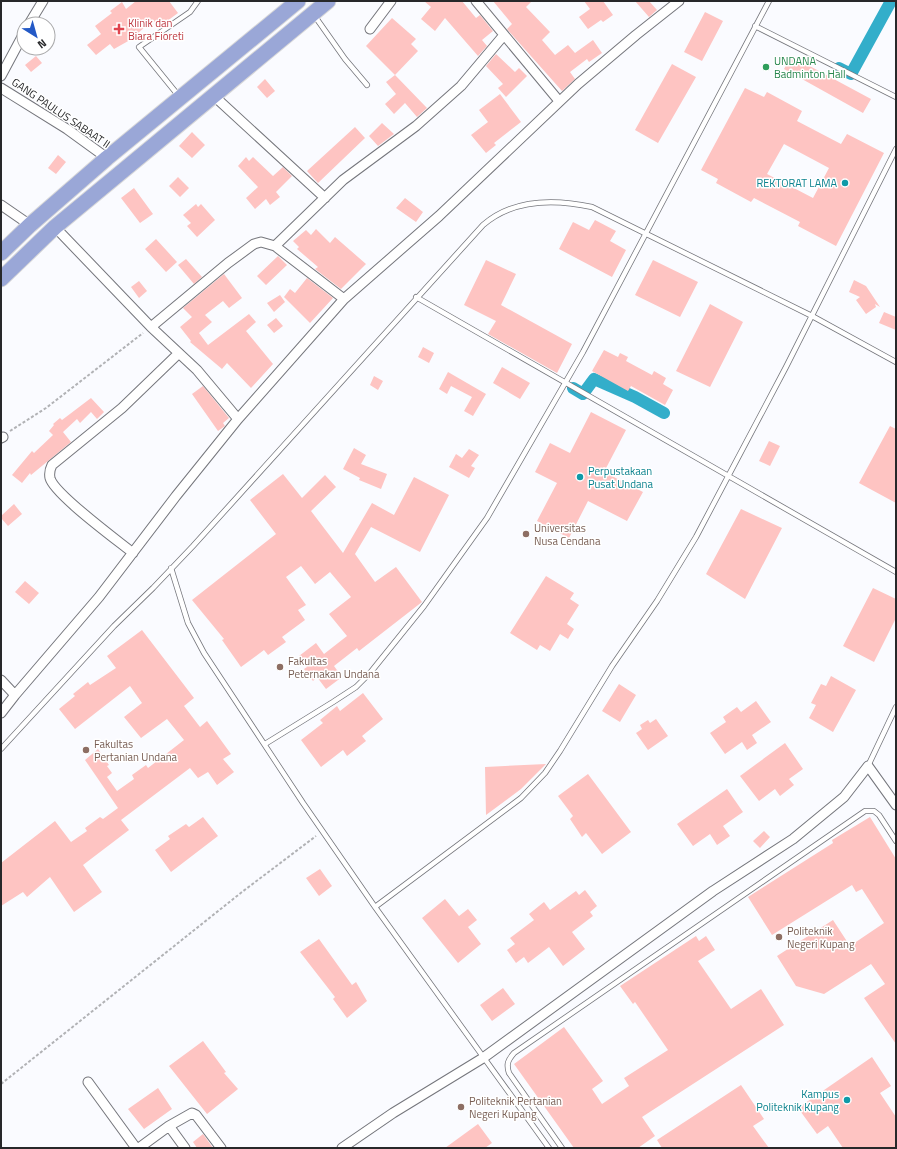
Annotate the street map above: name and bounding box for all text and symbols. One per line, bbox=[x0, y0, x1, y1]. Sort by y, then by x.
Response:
place label: Klinik dan Biara Fioreti bbox=[128, 15, 184, 44]
north arrow bbox=[16, 16, 56, 56]
marker: Klinik dan Biara Fioreti bbox=[113, 23, 125, 35]
text: N bbox=[34, 35, 50, 53]
place label: UNDANA Badminton Hall bbox=[774, 53, 846, 82]
marker: UNDANA Badminton Hall bbox=[761, 62, 771, 72]
street label: GANG PAULUS SABAAT II bbox=[9, 74, 113, 152]
place label: REKTORAT LAMA bbox=[756, 175, 837, 191]
marker: REKTORAT LAMA bbox=[840, 178, 850, 188]
place label: Perpustakaan Pusat Undana bbox=[588, 463, 653, 492]
marker: Perpustakaan Pusat Undana bbox=[575, 472, 585, 482]
place label: Universitas Nusa Cendana bbox=[534, 520, 601, 549]
marker: Universitas Nusa Cendana bbox=[521, 529, 531, 539]
place label: Fakultas Peternakan Undana bbox=[288, 653, 380, 682]
marker: Fakultas Peternakan Undana bbox=[275, 662, 285, 672]
place label: Fakultas Pertanian Undana bbox=[94, 736, 178, 765]
marker: Fakultas Pertanian Undana bbox=[81, 745, 91, 755]
place label: Politeknik Negeri Kupang bbox=[787, 923, 855, 952]
marker: Politeknik Negeri Kupang bbox=[774, 932, 784, 942]
place label: Kampus Politeknik Kupang bbox=[756, 1086, 839, 1115]
place label: Politeknik Pertanian Negeri Kupang bbox=[469, 1093, 562, 1122]
marker: Kampus Politeknik Kupang bbox=[842, 1095, 852, 1105]
marker: Politeknik Pertanian Negeri Kupang bbox=[456, 1102, 466, 1112]

